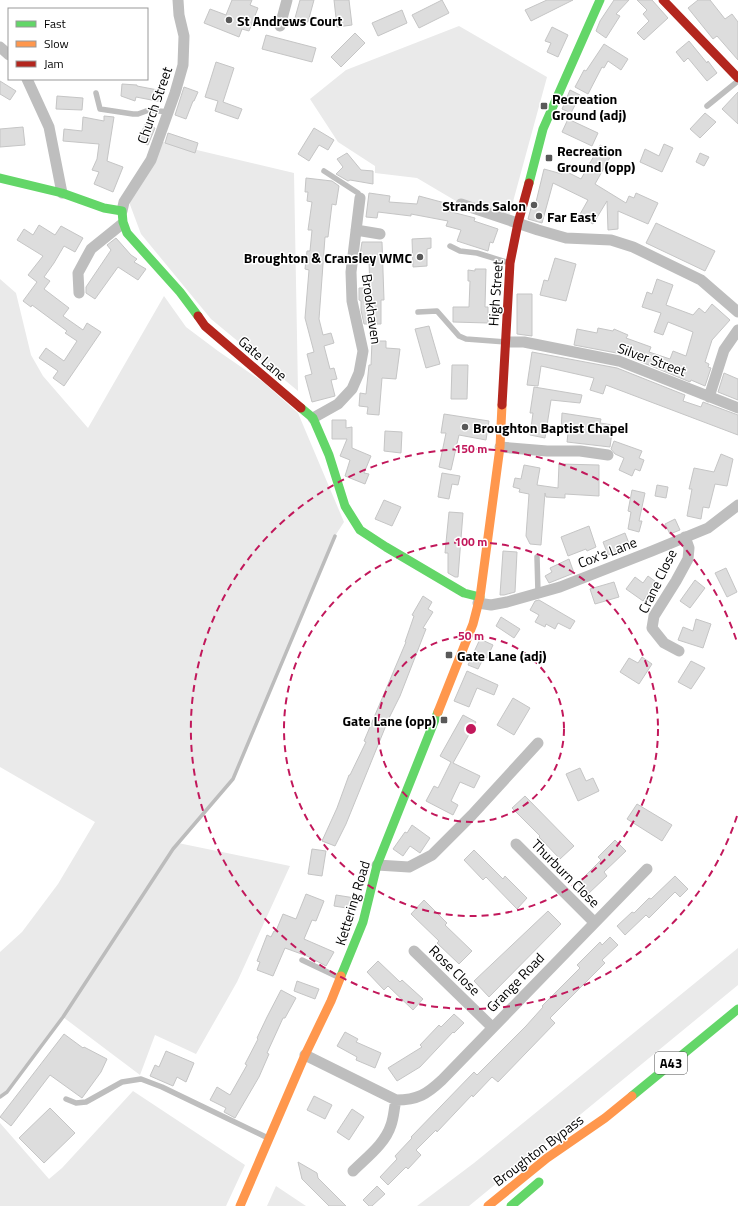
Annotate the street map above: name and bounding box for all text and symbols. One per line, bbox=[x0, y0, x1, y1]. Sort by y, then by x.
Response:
legend bbox=[8, 8, 148, 80]
place label: St Andrews Court bbox=[237, 10, 342, 31]
text: Fast bbox=[44, 14, 67, 33]
marker: St Andrews Court bbox=[224, 15, 234, 25]
text: Slow bbox=[44, 34, 69, 53]
text: Jam bbox=[44, 54, 64, 73]
street label: Church Street bbox=[131, 64, 177, 146]
place label: Recreation Ground (adj) bbox=[552, 88, 626, 125]
marker: Recreation Ground (adj) bbox=[539, 101, 549, 111]
place label: Recreation Ground (opp) bbox=[557, 140, 635, 177]
marker: Recreation Ground (opp) bbox=[544, 153, 554, 163]
place label: Strands Salon bbox=[442, 195, 526, 216]
marker: Strands Salon bbox=[529, 200, 539, 210]
place label: Far East bbox=[547, 206, 596, 227]
marker: Far East bbox=[534, 211, 544, 221]
place label: Broughton & Cransley WMC bbox=[244, 247, 412, 268]
marker: Broughton & Cransley WMC bbox=[415, 252, 425, 262]
street label: High Street bbox=[482, 259, 508, 327]
street label: Brookhaven bbox=[357, 273, 387, 345]
street label: Gate Lane bbox=[234, 331, 292, 385]
street label: Silver Street bbox=[615, 337, 689, 381]
place label: Broughton Baptist Chapel bbox=[473, 417, 628, 438]
marker: Broughton Baptist Chapel bbox=[460, 422, 470, 432]
text: 150 m bbox=[455, 439, 487, 458]
street label: Cox's Lane bbox=[574, 531, 640, 573]
text: 100 m bbox=[455, 532, 487, 551]
street label: Crane Close bbox=[632, 545, 682, 617]
text: 50 m bbox=[458, 626, 484, 645]
place label: Gate Lane (adj) bbox=[457, 645, 547, 666]
marker: Gate Lane (adj) bbox=[444, 650, 454, 660]
place label: Gate Lane (opp) bbox=[342, 710, 436, 731]
marker: Gate Lane (opp) bbox=[439, 715, 449, 725]
centre of rings bbox=[464, 722, 478, 736]
street label: Thurburn Close bbox=[527, 834, 605, 912]
street label: Kettering Road bbox=[329, 858, 375, 948]
street label: Rose Close bbox=[425, 940, 485, 1000]
street label: Grange Road bbox=[481, 947, 549, 1017]
road number: A43 bbox=[655, 1052, 687, 1074]
street label: Broughton Bypass bbox=[488, 1109, 588, 1191]

